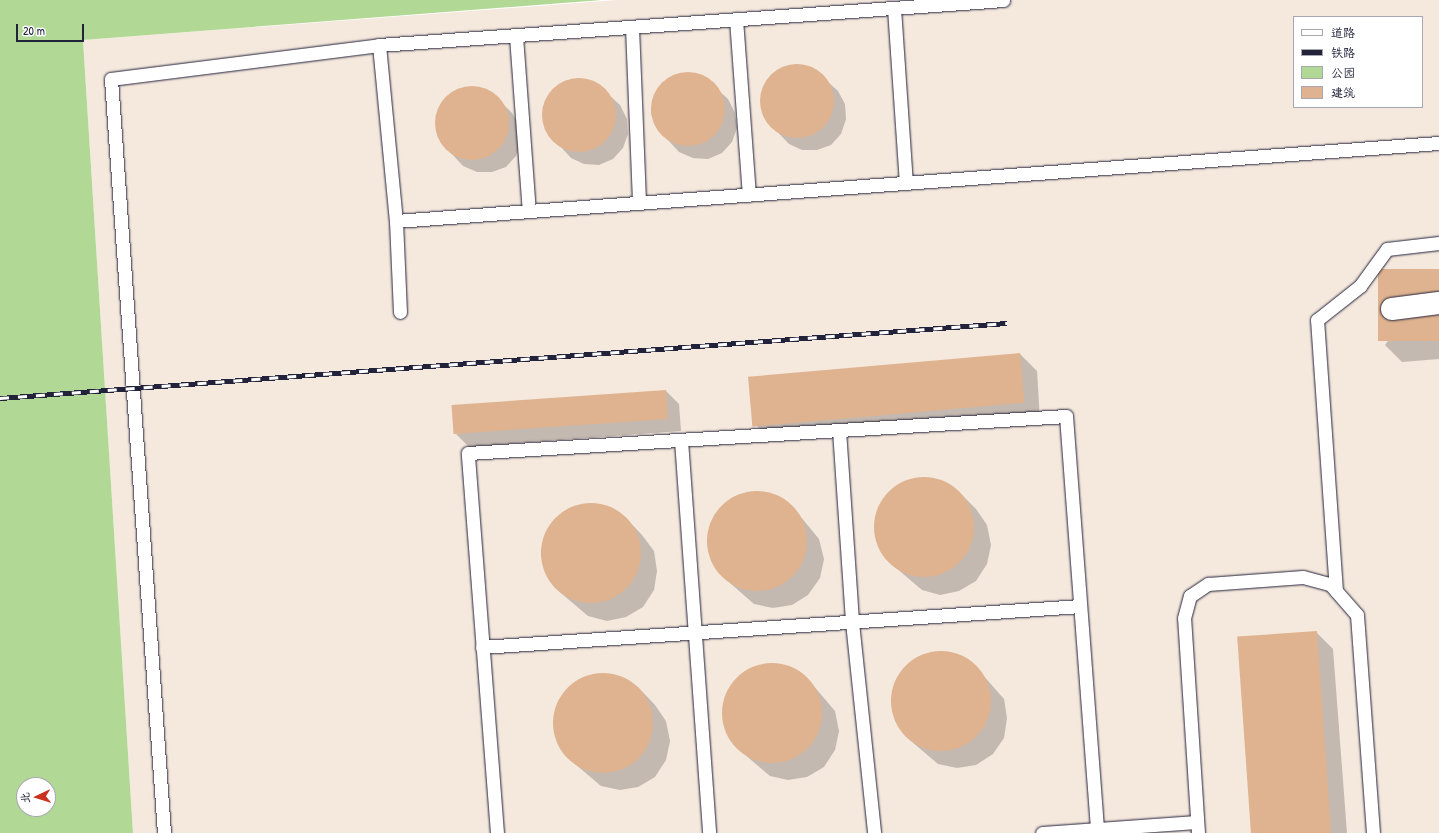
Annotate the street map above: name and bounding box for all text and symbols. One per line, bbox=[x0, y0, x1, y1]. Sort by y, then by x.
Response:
scale bar bbox=[18, 16, 86, 42]
legend bbox=[1293, 16, 1423, 108]
text: 20 m bbox=[23, 22, 45, 39]
text: 道路 bbox=[1331, 24, 1355, 41]
text: 铁路 bbox=[1331, 44, 1355, 61]
text: 公园 bbox=[1331, 64, 1355, 81]
text: 建筑 bbox=[1331, 84, 1355, 101]
north arrow bbox=[16, 777, 56, 817]
text: 北 bbox=[18, 792, 32, 804]

